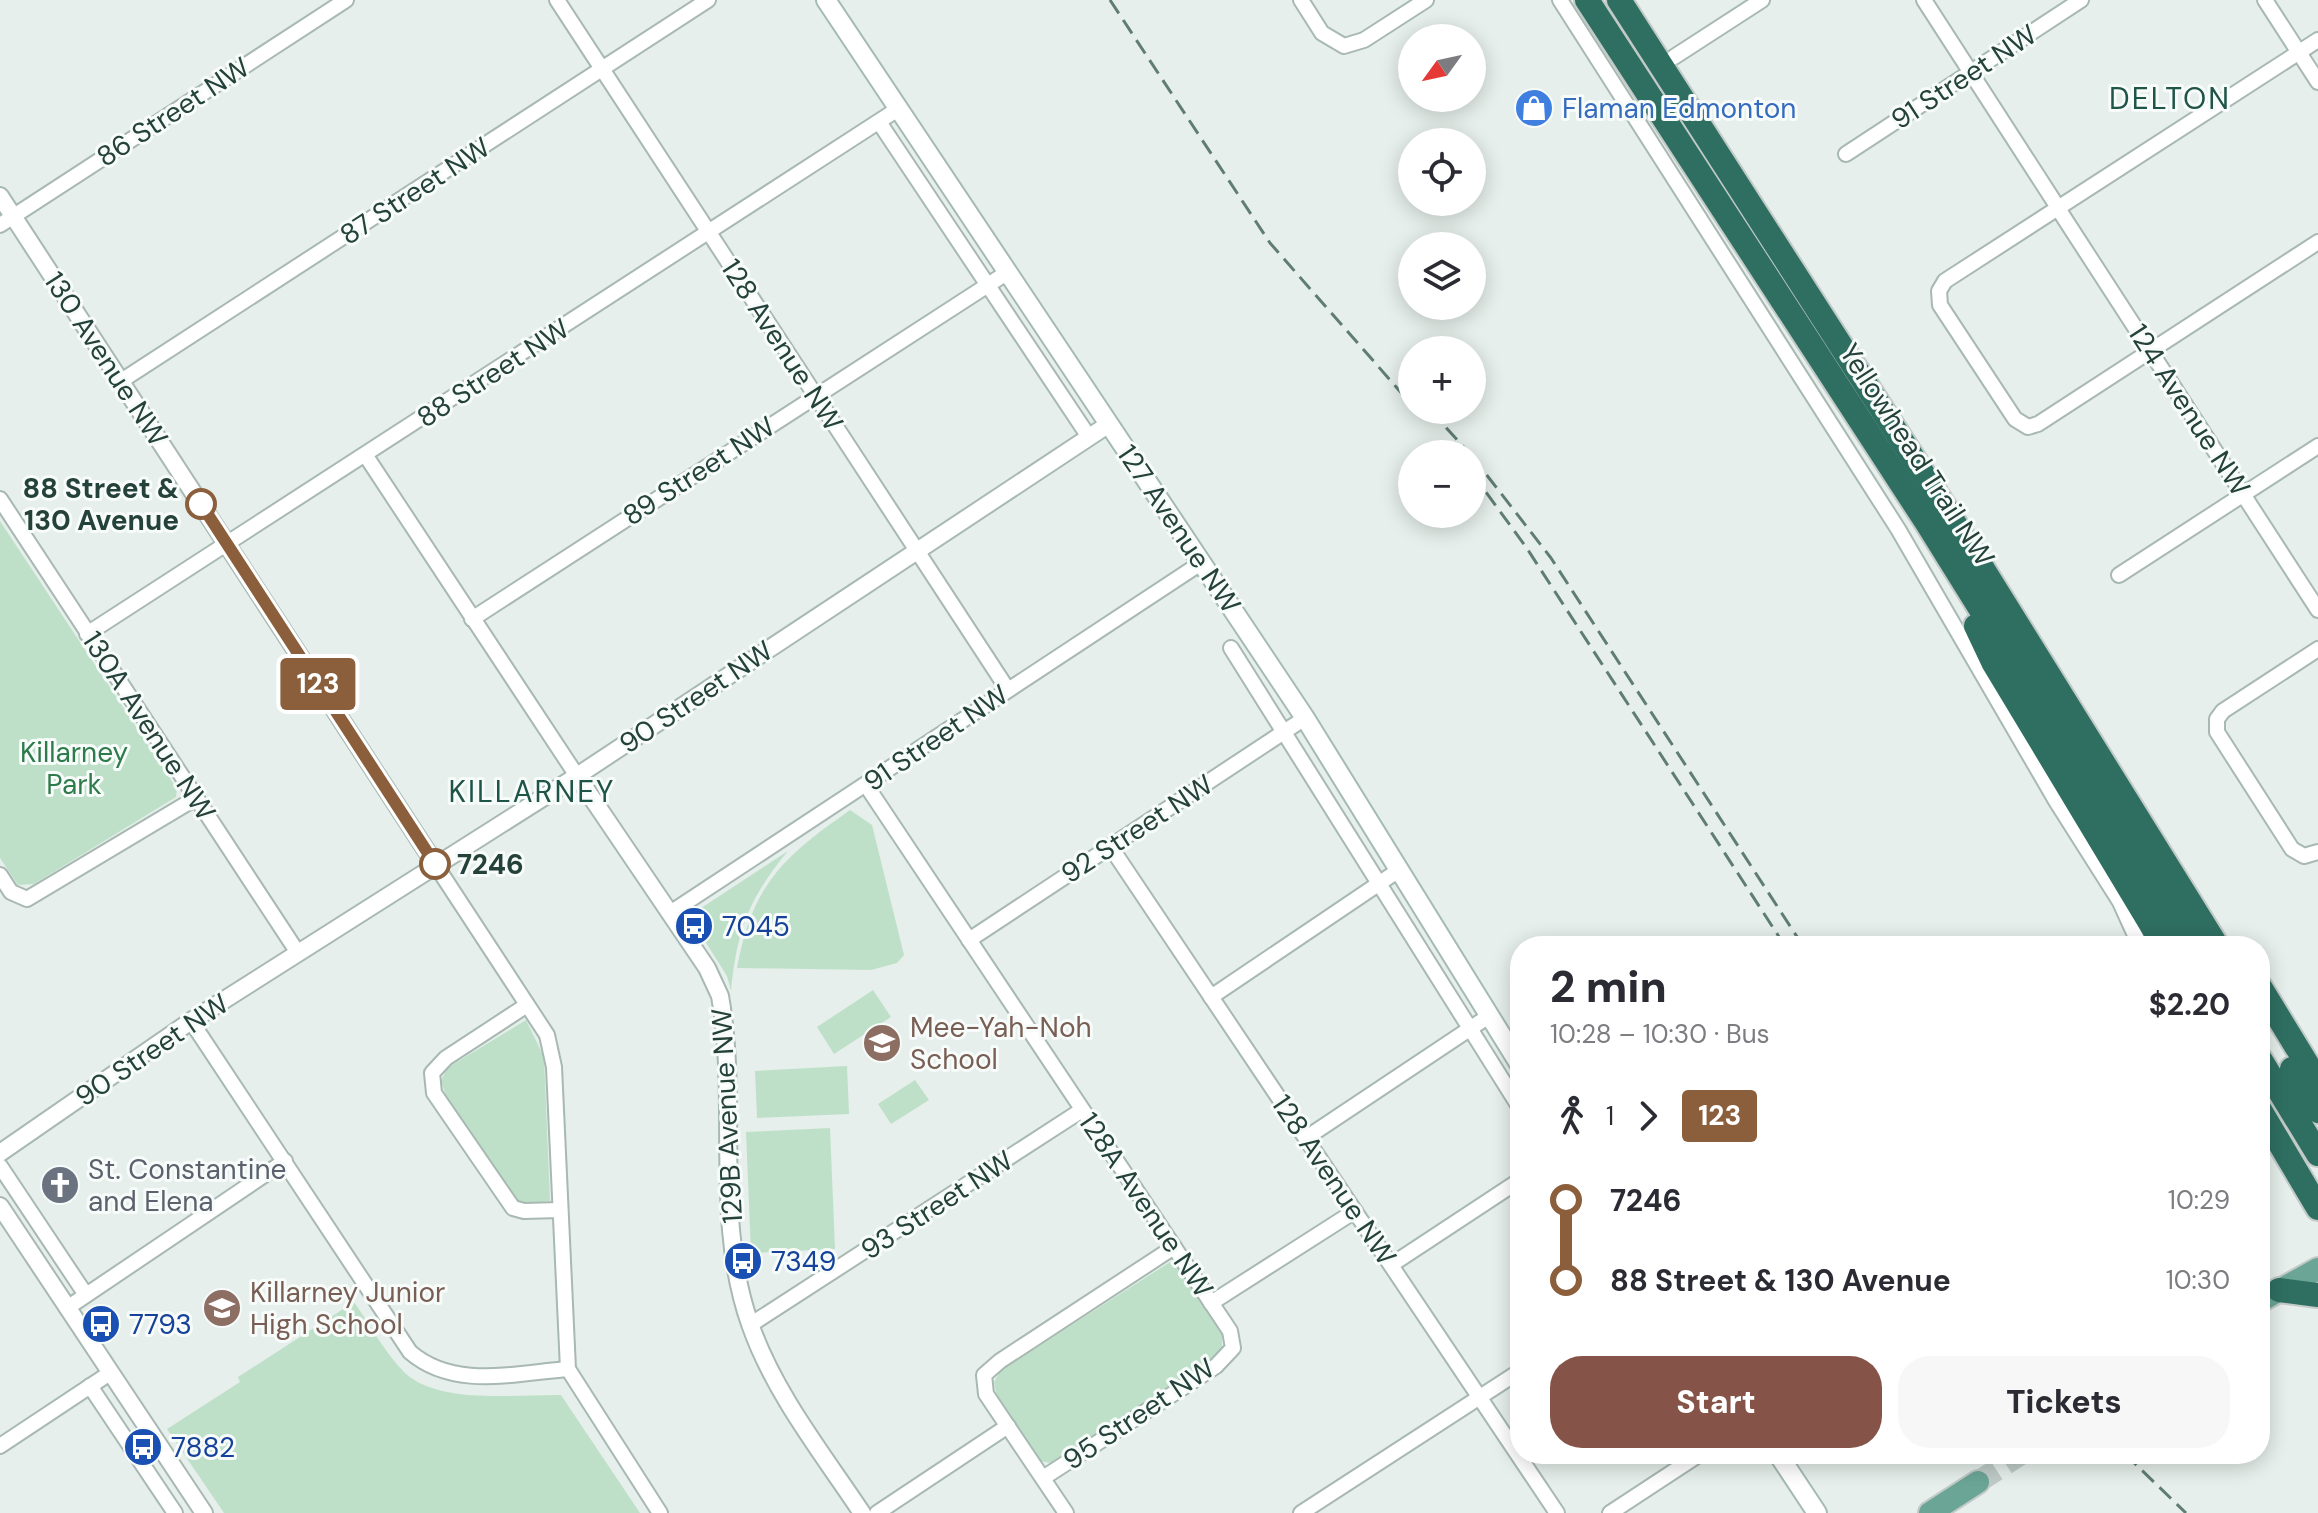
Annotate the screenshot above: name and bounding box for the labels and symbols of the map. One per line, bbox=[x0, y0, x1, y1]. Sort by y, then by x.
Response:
street label: 91 Street NW bbox=[1884, 16, 2044, 138]
north arrow bbox=[1398, 24, 1486, 112]
street label: 86 Street NW bbox=[89, 49, 257, 175]
district label: DELTON bbox=[2109, 79, 2231, 118]
shop icon: Flaman Edmonton bbox=[1513, 87, 1555, 129]
place label: Flaman Edmonton bbox=[1562, 90, 1796, 127]
street label: 87 Street NW bbox=[333, 129, 497, 253]
street label: 128 Avenue NW bbox=[713, 252, 851, 438]
street label: 130 Avenue NW bbox=[36, 265, 176, 453]
street label: 88 Street NW bbox=[410, 310, 576, 436]
street label: 124 Avenue NW bbox=[2120, 317, 2258, 503]
street label: Yellowhead Trail NW bbox=[1831, 337, 2003, 573]
street label: 89 Street NW bbox=[616, 408, 782, 534]
street label: 127 Avenue NW bbox=[1109, 437, 1249, 621]
place label: 88 Street & 130 Avenue bbox=[23, 470, 179, 539]
marker: 88 Street & 130 Avenue bbox=[186, 489, 216, 519]
street label: 130A Avenue NW bbox=[74, 624, 224, 828]
street label: 90 Street NW bbox=[612, 632, 780, 762]
line badge: 123 bbox=[272, 658, 364, 710]
street label: 91 Street NW bbox=[857, 676, 1015, 800]
park label: Killarney Park bbox=[20, 734, 128, 803]
street label: 92 Street NW bbox=[1054, 766, 1220, 892]
district label: KILLARNEY bbox=[449, 772, 615, 811]
place label: 7246 bbox=[457, 846, 524, 883]
marker: 7246 bbox=[420, 849, 450, 879]
bus stop icon: 7045 bbox=[673, 905, 715, 947]
place label: 7045 bbox=[722, 908, 790, 945]
street label: 90 Street NW bbox=[68, 985, 236, 1115]
street label: 129B Avenue NW bbox=[703, 1007, 751, 1225]
place label: Mee-Yah-Noh School bbox=[910, 1009, 1092, 1078]
school or university icon: Mee-Yah-Noh School bbox=[861, 1022, 903, 1064]
street label: 128 Avenue NW bbox=[1263, 1088, 1405, 1272]
street label: 128A Avenue NW bbox=[1070, 1105, 1222, 1305]
street label: 93 Street NW bbox=[854, 1142, 1020, 1268]
place label: St. Constantine and Elena bbox=[88, 1151, 286, 1220]
church icon: St. Constantine and Elena bbox=[39, 1164, 81, 1206]
bus stop icon: 7349 bbox=[722, 1240, 764, 1282]
place label: 7349 bbox=[771, 1243, 836, 1280]
place label: Killarney Junior High School bbox=[250, 1274, 445, 1343]
school or university icon: Killarney Junior High School bbox=[201, 1287, 243, 1329]
bus stop icon: 7793 bbox=[80, 1303, 122, 1345]
place label: 7793 bbox=[129, 1306, 192, 1343]
street label: 95 Street NW bbox=[1056, 1350, 1222, 1478]
bus stop icon: 7882 bbox=[122, 1426, 164, 1468]
place label: 7882 bbox=[171, 1429, 235, 1466]

